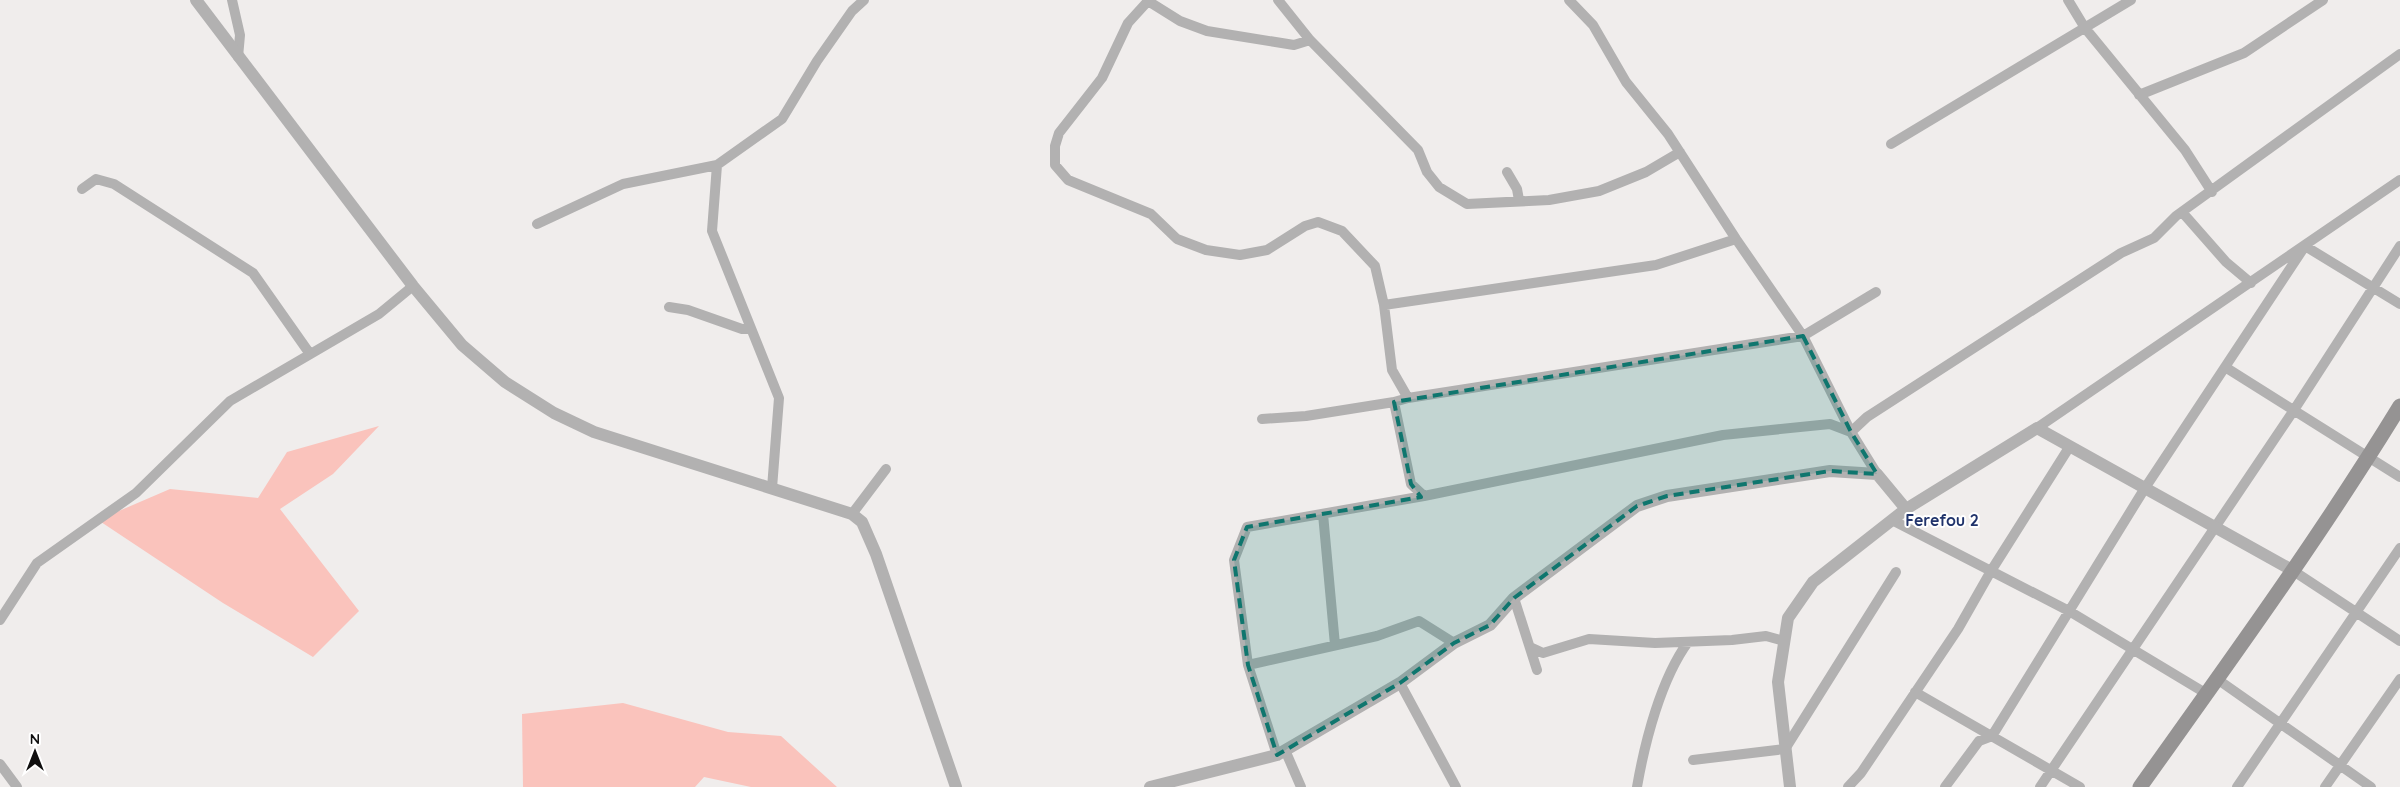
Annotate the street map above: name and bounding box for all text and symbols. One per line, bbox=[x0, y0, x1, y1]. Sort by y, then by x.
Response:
district label: Ferefou 2 bbox=[1905, 510, 1979, 530]
north arrow bbox=[10, 727, 60, 777]
text: N bbox=[30, 730, 40, 748]

